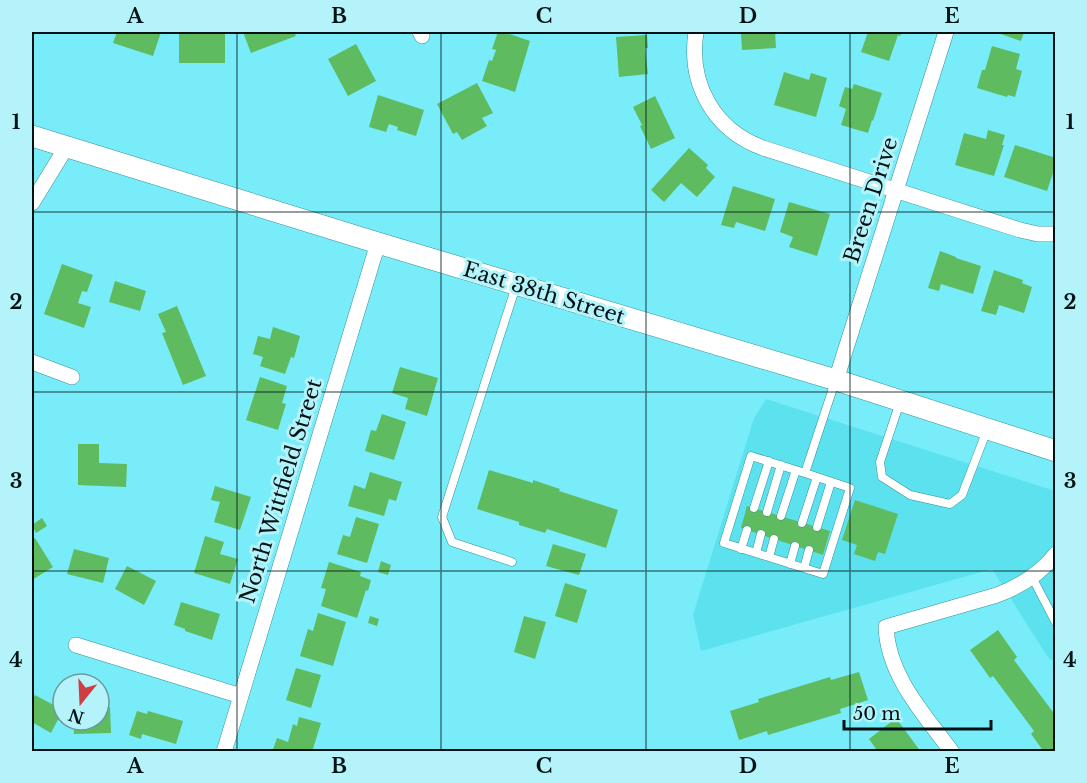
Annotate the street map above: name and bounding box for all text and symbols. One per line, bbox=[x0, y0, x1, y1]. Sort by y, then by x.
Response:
text: A bbox=[126, 4, 144, 28]
text: B bbox=[331, 4, 347, 28]
text: C bbox=[536, 4, 552, 28]
text: D bbox=[739, 4, 757, 28]
text: E bbox=[944, 4, 960, 28]
text: 1 bbox=[12, 110, 21, 134]
text: 1 bbox=[1066, 110, 1075, 134]
street label: Breen Drive bbox=[838, 134, 904, 266]
street label: East 38th Street bbox=[460, 256, 628, 330]
text: 2 bbox=[9, 290, 23, 314]
text: 2 bbox=[1063, 290, 1077, 314]
street label: North Wittfield Street bbox=[234, 376, 328, 606]
text: 3 bbox=[10, 469, 22, 493]
text: 3 bbox=[1064, 469, 1076, 493]
text: 4 bbox=[9, 648, 23, 672]
text: 4 bbox=[1063, 648, 1077, 672]
north arrow bbox=[51, 672, 111, 732]
scale bar bbox=[844, 693, 991, 731]
text: 50 m bbox=[853, 703, 901, 725]
text: N bbox=[66, 704, 87, 728]
text: A bbox=[126, 754, 144, 778]
text: B bbox=[331, 754, 347, 778]
text: C bbox=[536, 754, 552, 778]
text: D bbox=[739, 754, 757, 778]
text: E bbox=[944, 754, 960, 778]

